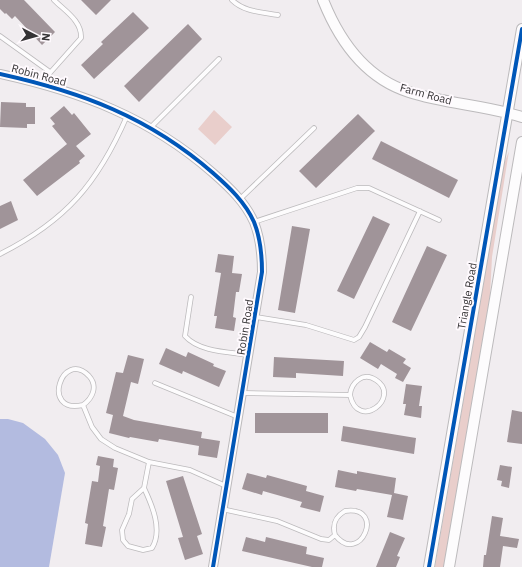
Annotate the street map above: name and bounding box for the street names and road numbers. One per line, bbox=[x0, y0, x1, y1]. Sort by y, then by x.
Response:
street label: Robin Road bbox=[10, 61, 68, 89]
street label: Farm Road bbox=[399, 80, 453, 108]
street label: Triangle Road bbox=[454, 262, 480, 330]
street label: Robin Road bbox=[234, 298, 256, 356]

